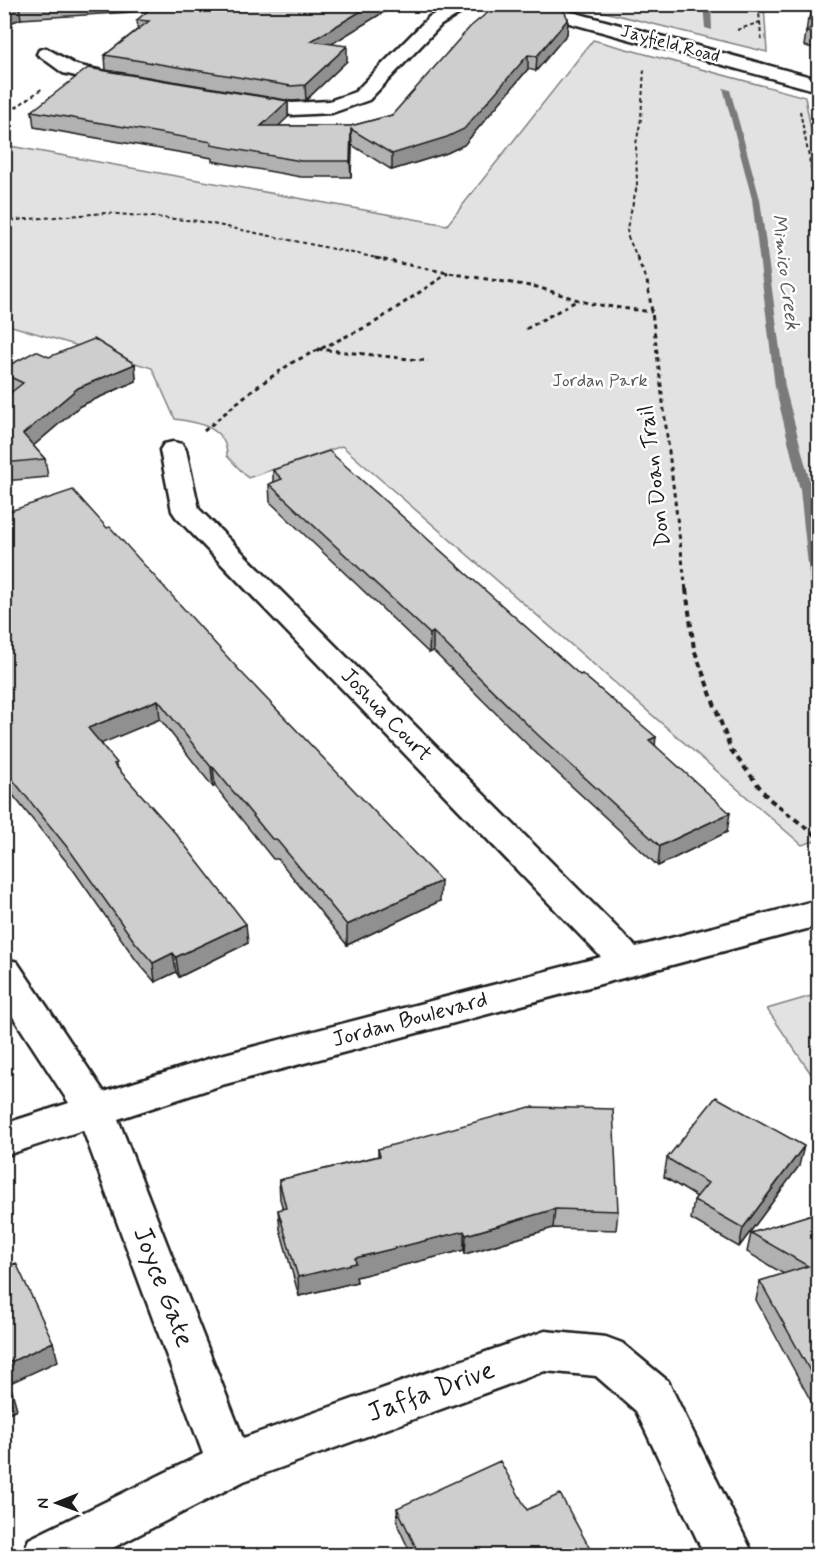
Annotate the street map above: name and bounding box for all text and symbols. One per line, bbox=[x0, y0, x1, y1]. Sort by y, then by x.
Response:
street label: Jayfield Road bbox=[618, 19, 722, 69]
water label: Mimico Creek bbox=[764, 212, 806, 332]
park label: Jordan Park bbox=[552, 369, 648, 393]
street label: Don Doan Trail bbox=[632, 404, 678, 548]
street label: Joshua Court bbox=[334, 662, 438, 768]
street label: Jordan Boulevard bbox=[329, 986, 491, 1054]
street label: Joyce Gate bbox=[124, 1222, 202, 1352]
street label: Jaffa Drive bbox=[363, 1353, 499, 1431]
north arrow bbox=[27, 1473, 87, 1533]
text: N bbox=[33, 1498, 54, 1509]

